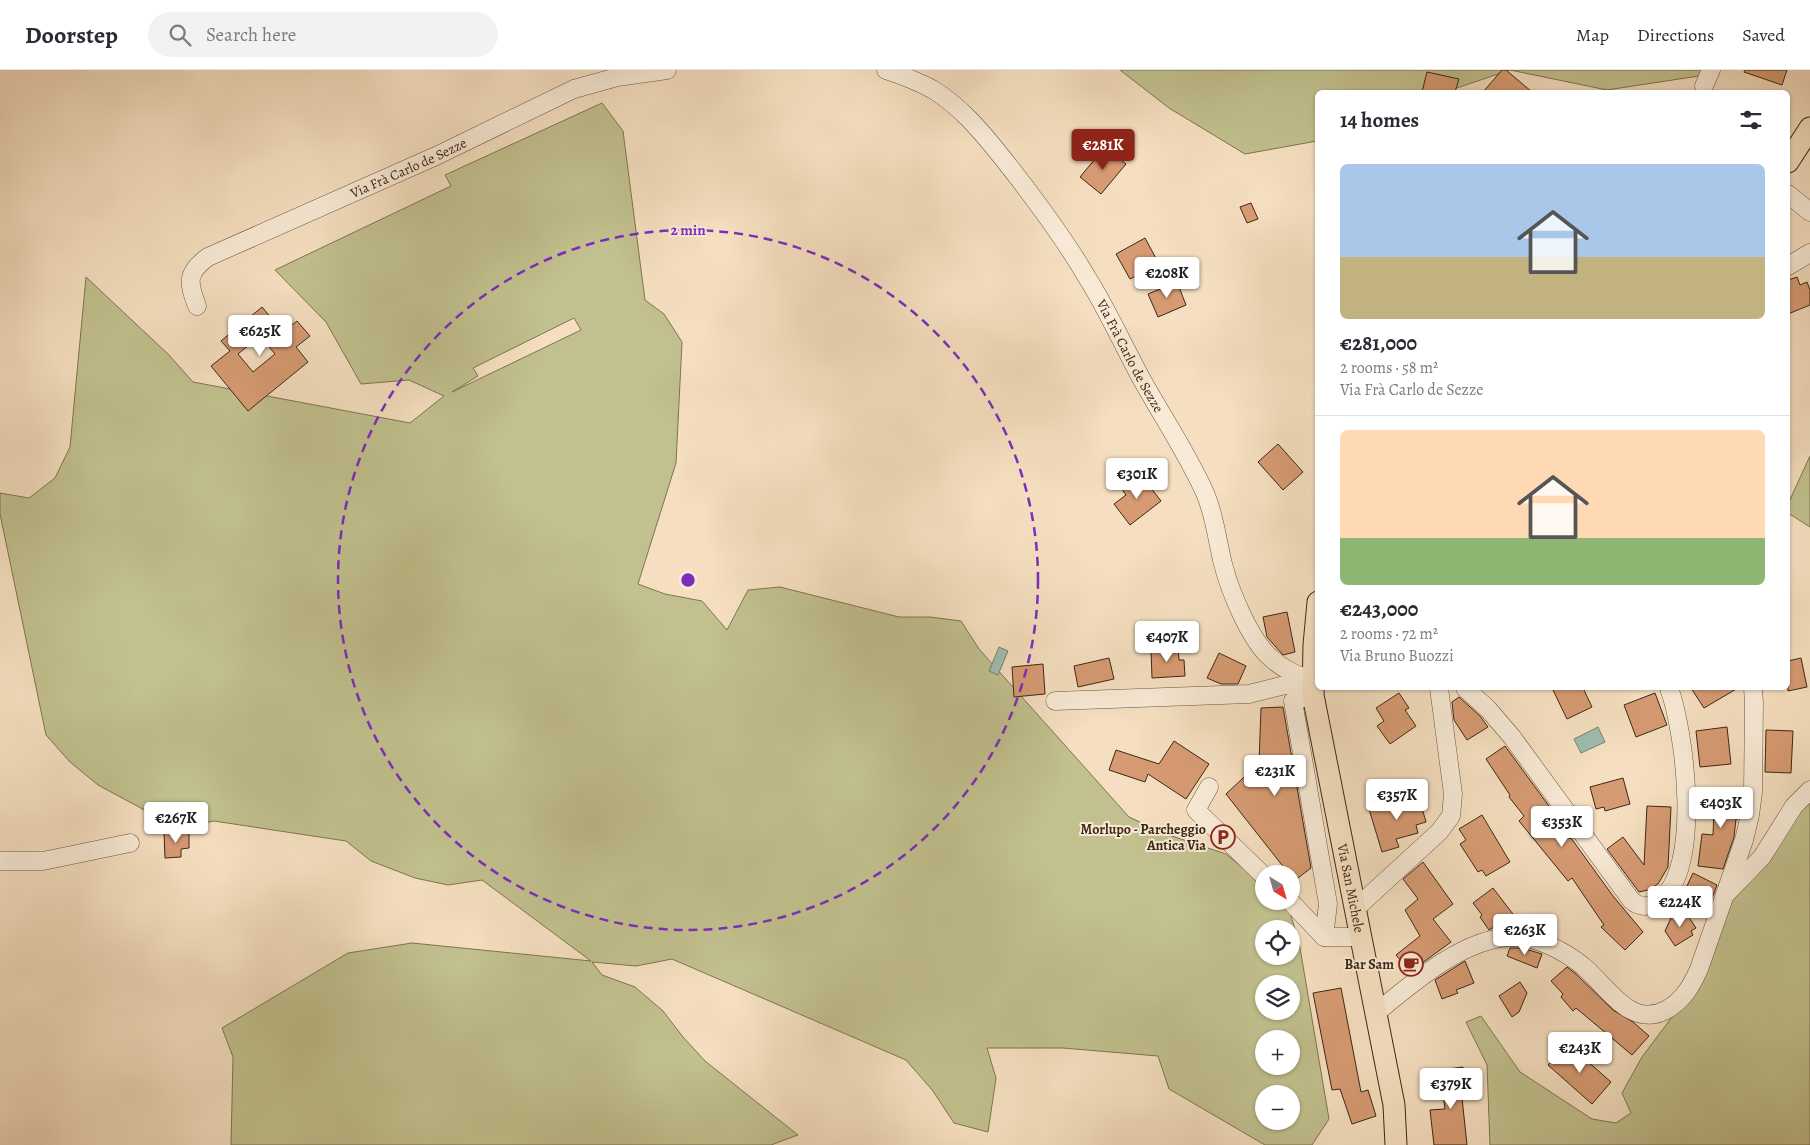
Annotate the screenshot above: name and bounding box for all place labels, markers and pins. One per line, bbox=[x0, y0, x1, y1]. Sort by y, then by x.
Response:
pin: €281K bbox=[1068, 128, 1138, 171]
pin: €208K bbox=[1132, 256, 1202, 299]
pin: €625K bbox=[225, 314, 295, 357]
pin: €301K bbox=[1102, 458, 1172, 500]
centre of rings bbox=[679, 571, 697, 589]
pin: €407K bbox=[1132, 620, 1202, 663]
pin: €231K bbox=[1240, 754, 1310, 797]
pin: €357K bbox=[1362, 778, 1432, 821]
pin: €403K bbox=[1686, 786, 1756, 829]
pin: €267K bbox=[141, 802, 211, 844]
pin: €353K bbox=[1527, 806, 1597, 848]
place label: Morlupo - Parcheggio Antica Via bbox=[1081, 820, 1206, 855]
parking icon: Morlupo - Parcheggio Antica Via bbox=[1210, 824, 1236, 850]
pin: €224K bbox=[1645, 886, 1715, 928]
pin: €263K bbox=[1490, 914, 1560, 956]
cafe icon: Bar Sam bbox=[1398, 951, 1424, 977]
place label: Bar Sam bbox=[1344, 955, 1394, 974]
pin: €243K bbox=[1545, 1032, 1615, 1074]
pin: €379K bbox=[1416, 1068, 1486, 1110]

